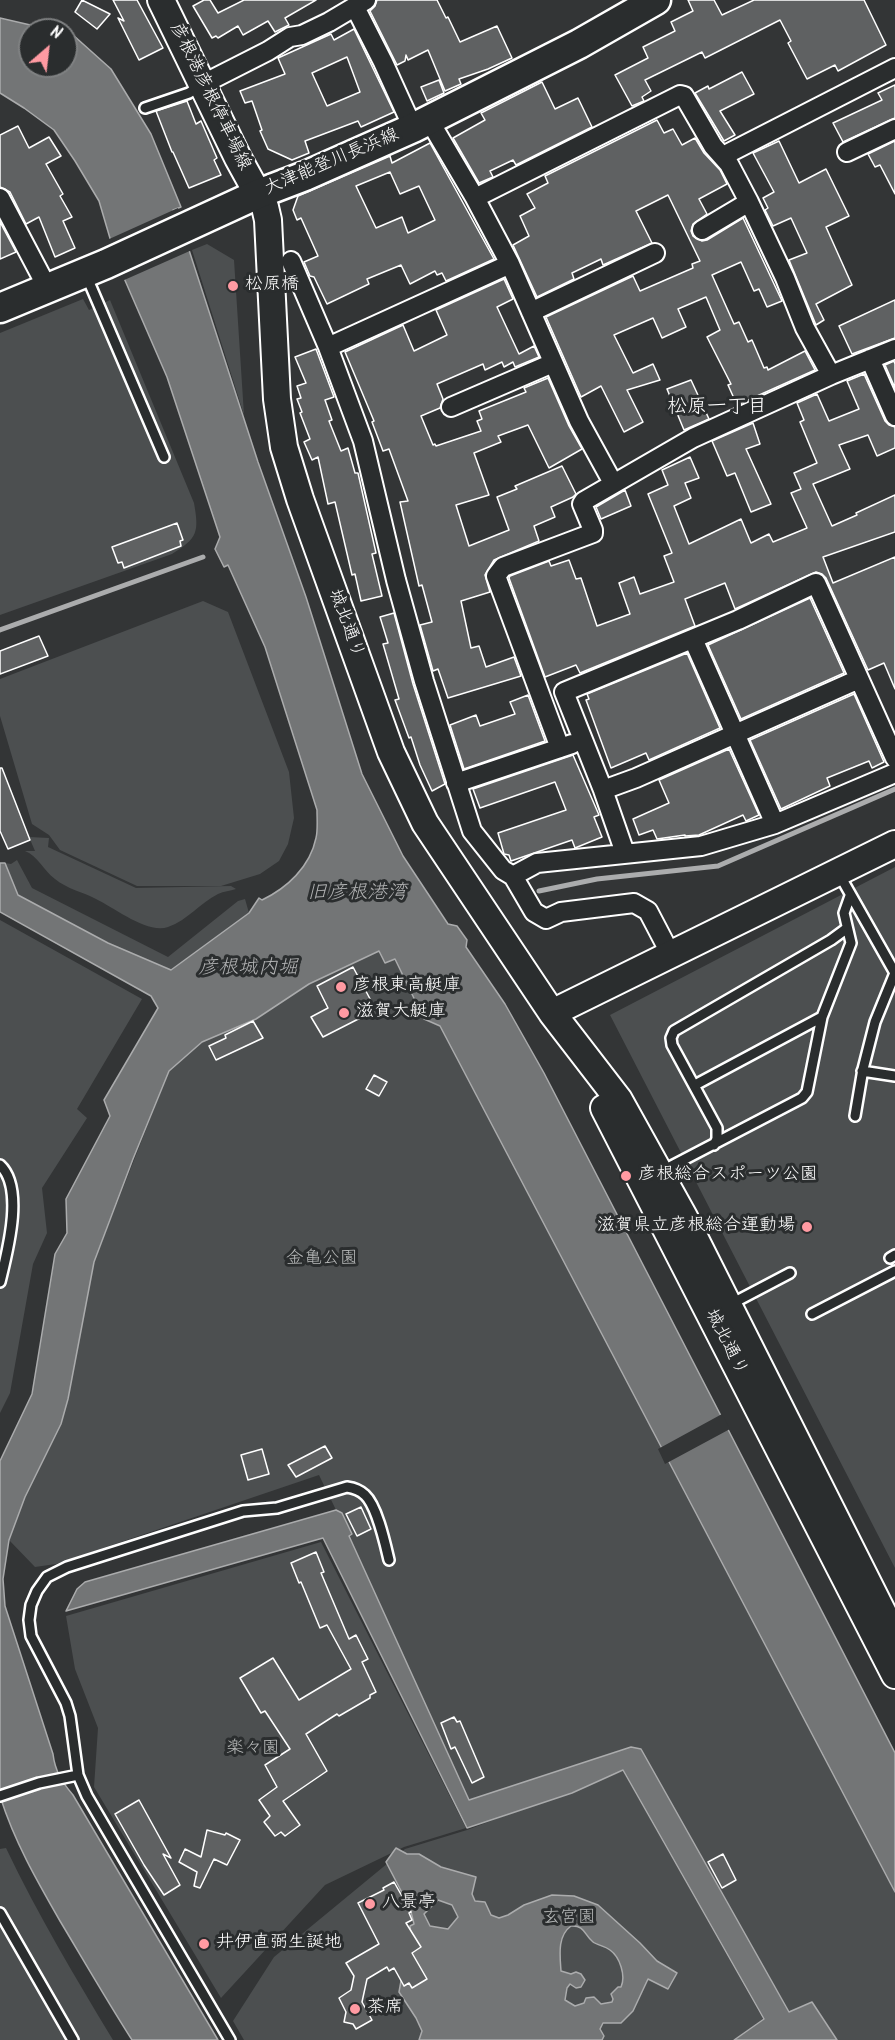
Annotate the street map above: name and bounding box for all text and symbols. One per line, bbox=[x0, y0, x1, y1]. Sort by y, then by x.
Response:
north arrow bbox=[18, 18, 78, 78]
street label: 彦根港彦根停車場線 bbox=[164, 19, 254, 175]
text: N bbox=[45, 20, 66, 47]
street label: 大津能登川長浜線 bbox=[262, 125, 402, 201]
place label: 松原橋 bbox=[245, 275, 299, 297]
marker: 松原橋 bbox=[226, 279, 240, 293]
district label: 松原一丁目 bbox=[667, 397, 767, 421]
street label: 城北通り bbox=[323, 586, 367, 662]
water label: 旧彦根港湾 bbox=[307, 883, 407, 907]
water label: 彦根城内堀 bbox=[198, 958, 298, 982]
place label: 彦根東高艇庫 bbox=[353, 976, 461, 998]
marker: 彦根東高艇庫 bbox=[334, 980, 348, 994]
place label: 滋賀大艇庫 bbox=[356, 1002, 446, 1024]
marker: 滋賀大艇庫 bbox=[337, 1006, 351, 1020]
place label: 彦根総合スポーツ公園 bbox=[638, 1165, 818, 1187]
marker: 彦根総合スポーツ公園 bbox=[619, 1169, 633, 1183]
place label: 滋賀県立彦根総合運動場 bbox=[597, 1216, 795, 1238]
marker: 滋賀県立彦根総合運動場 bbox=[800, 1220, 814, 1234]
park label: 金亀公園 bbox=[286, 1249, 358, 1271]
street label: 城北通り bbox=[699, 1306, 751, 1380]
park label: 楽々園 bbox=[226, 1739, 280, 1761]
place label: 八景亭 bbox=[382, 1893, 436, 1915]
marker: 八景亭 bbox=[363, 1897, 377, 1911]
park label: 玄宮園 bbox=[542, 1908, 596, 1930]
place label: 井伊直弼生誕地 bbox=[216, 1933, 342, 1955]
marker: 井伊直弼生誕地 bbox=[197, 1937, 211, 1951]
place label: 茶席 bbox=[367, 1998, 403, 2020]
marker: 茶席 bbox=[348, 2002, 362, 2016]

